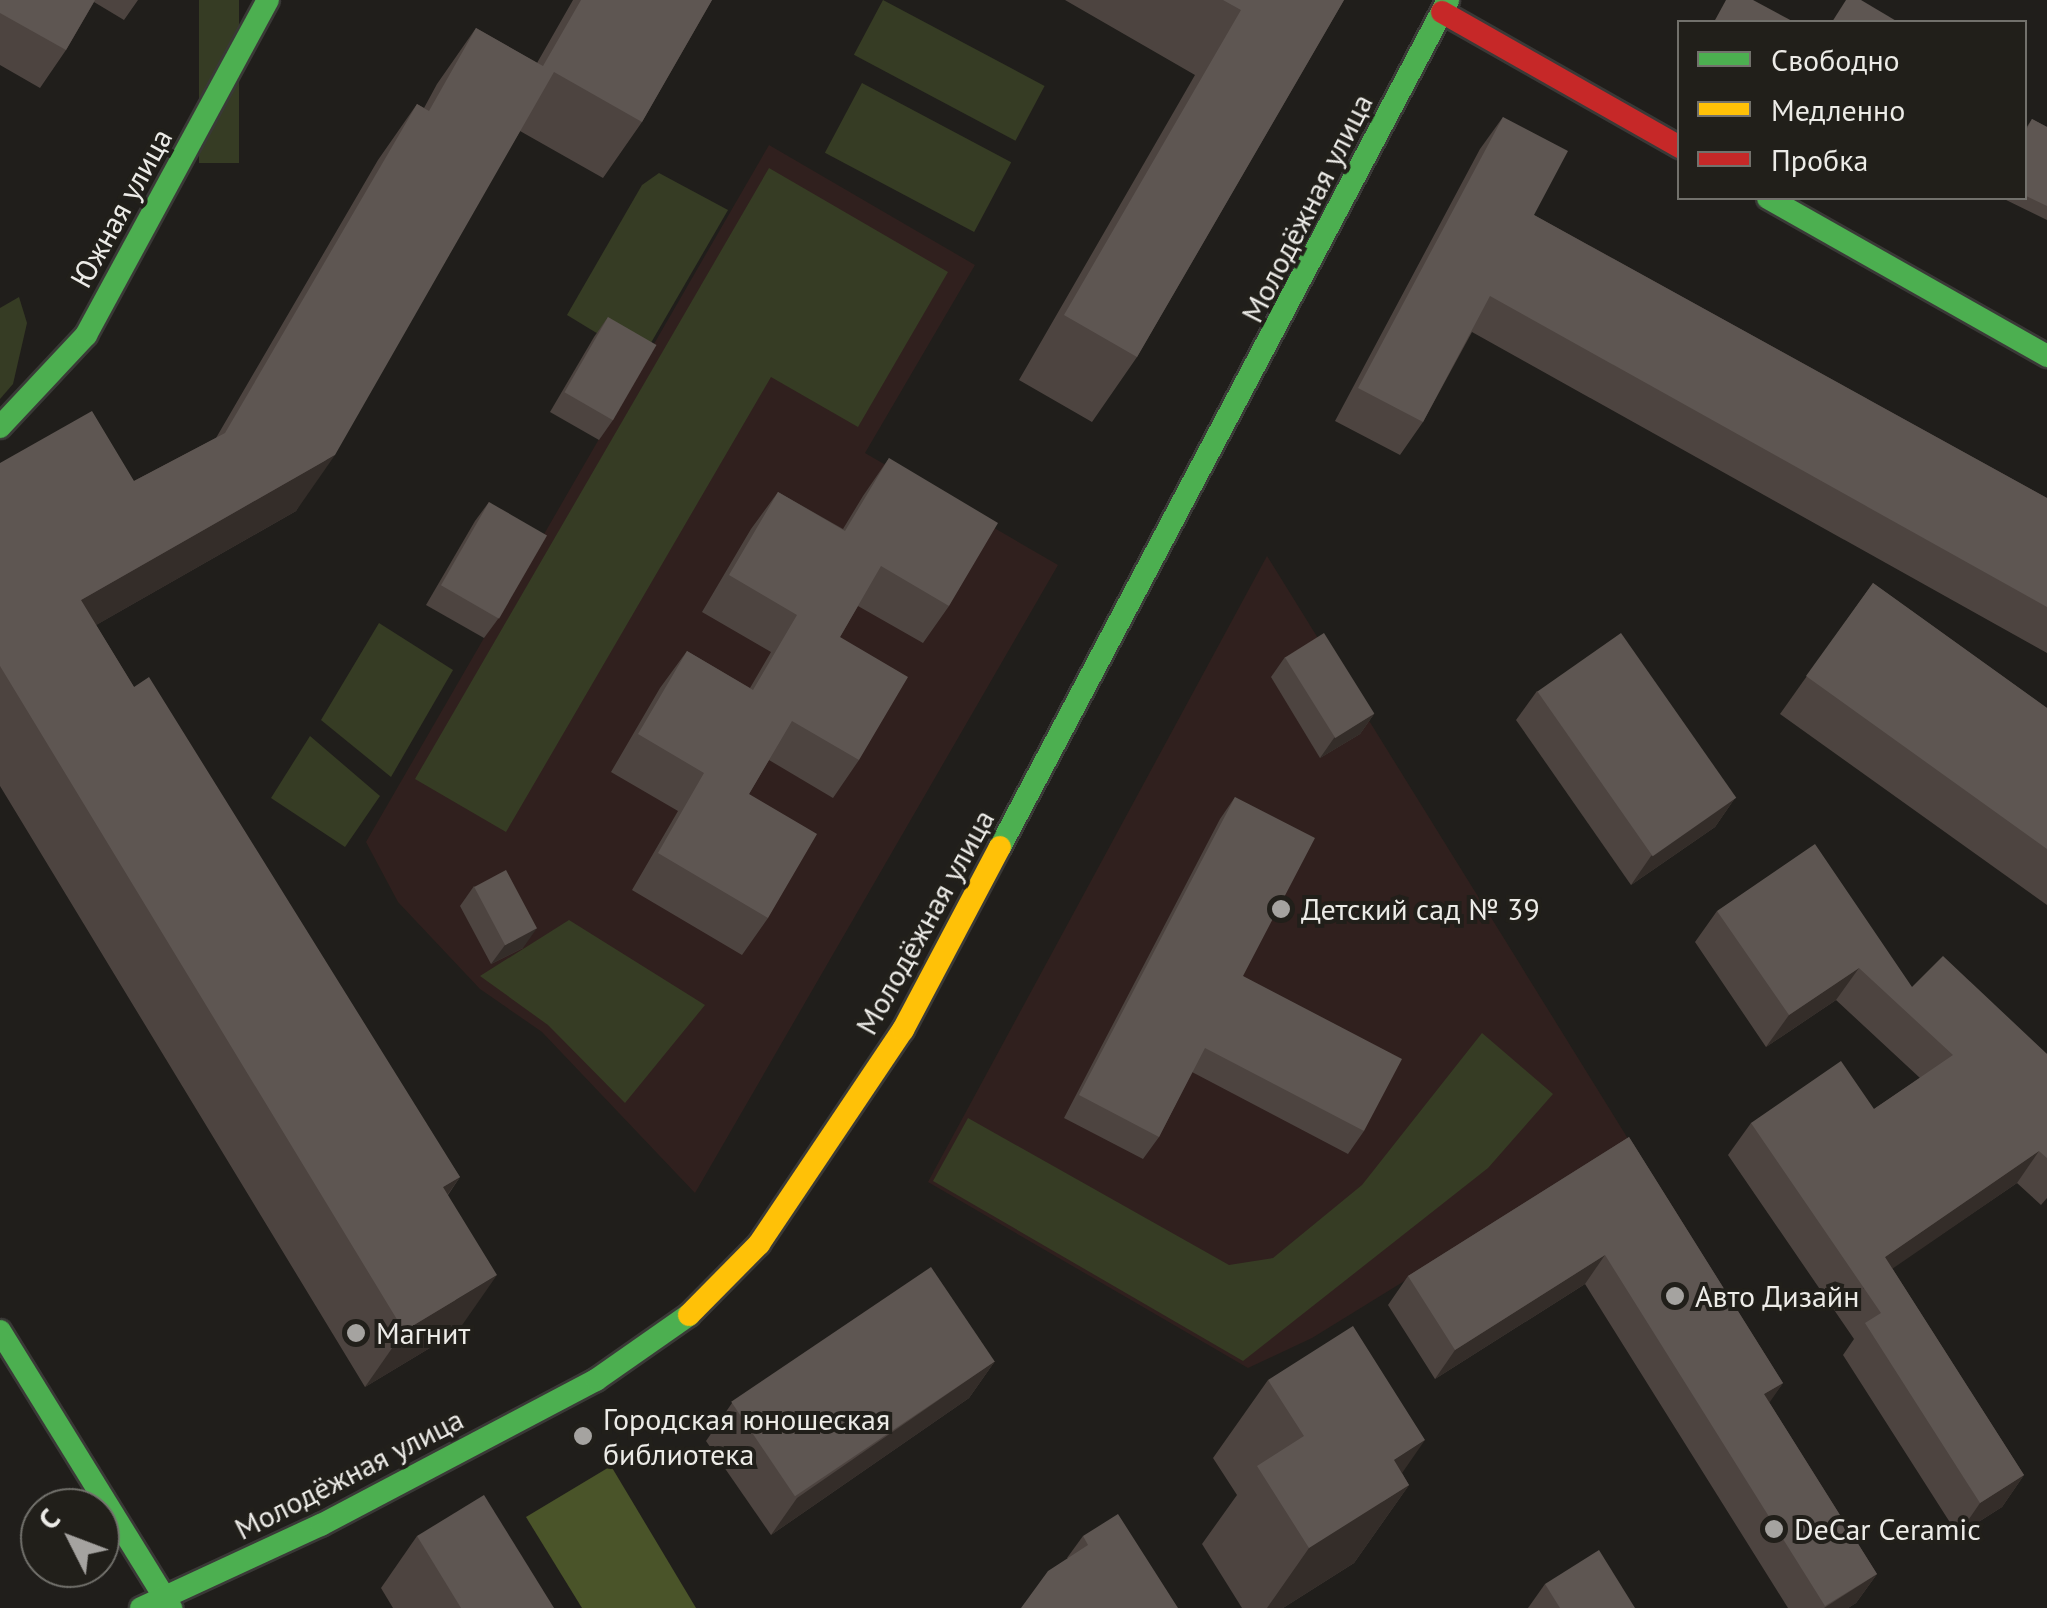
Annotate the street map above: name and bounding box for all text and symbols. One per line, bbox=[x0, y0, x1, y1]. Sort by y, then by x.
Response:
legend bbox=[1677, 20, 2027, 200]
text: Свободно bbox=[1771, 40, 1900, 79]
street label: Молодёжная улица bbox=[1234, 88, 1380, 328]
text: Медленно bbox=[1771, 90, 1905, 129]
street label: Южная улица bbox=[63, 122, 179, 294]
text: Пробка bbox=[1771, 140, 1868, 179]
street label: Молодёжная улица bbox=[848, 803, 1002, 1041]
place label: Детский сад № 39 bbox=[1301, 891, 1540, 927]
marker: Детский сад № 39 bbox=[1270, 898, 1292, 920]
place label: Авто Дизайн bbox=[1695, 1278, 1860, 1314]
marker: Авто Дизайн bbox=[1664, 1285, 1686, 1307]
place label: Магнит bbox=[376, 1315, 470, 1351]
marker: Магнит bbox=[345, 1322, 367, 1344]
street label: Молодёжная улица bbox=[229, 1401, 469, 1547]
place label: Городская юношеская библиотека bbox=[603, 1401, 890, 1472]
marker: Городская юношеская библиотека bbox=[572, 1425, 594, 1447]
north arrow bbox=[20, 1488, 120, 1588]
text: С bbox=[30, 1501, 68, 1537]
place label: DeCar Ceramic bbox=[1794, 1511, 1981, 1547]
marker: DeCar Ceramic bbox=[1763, 1518, 1785, 1540]

